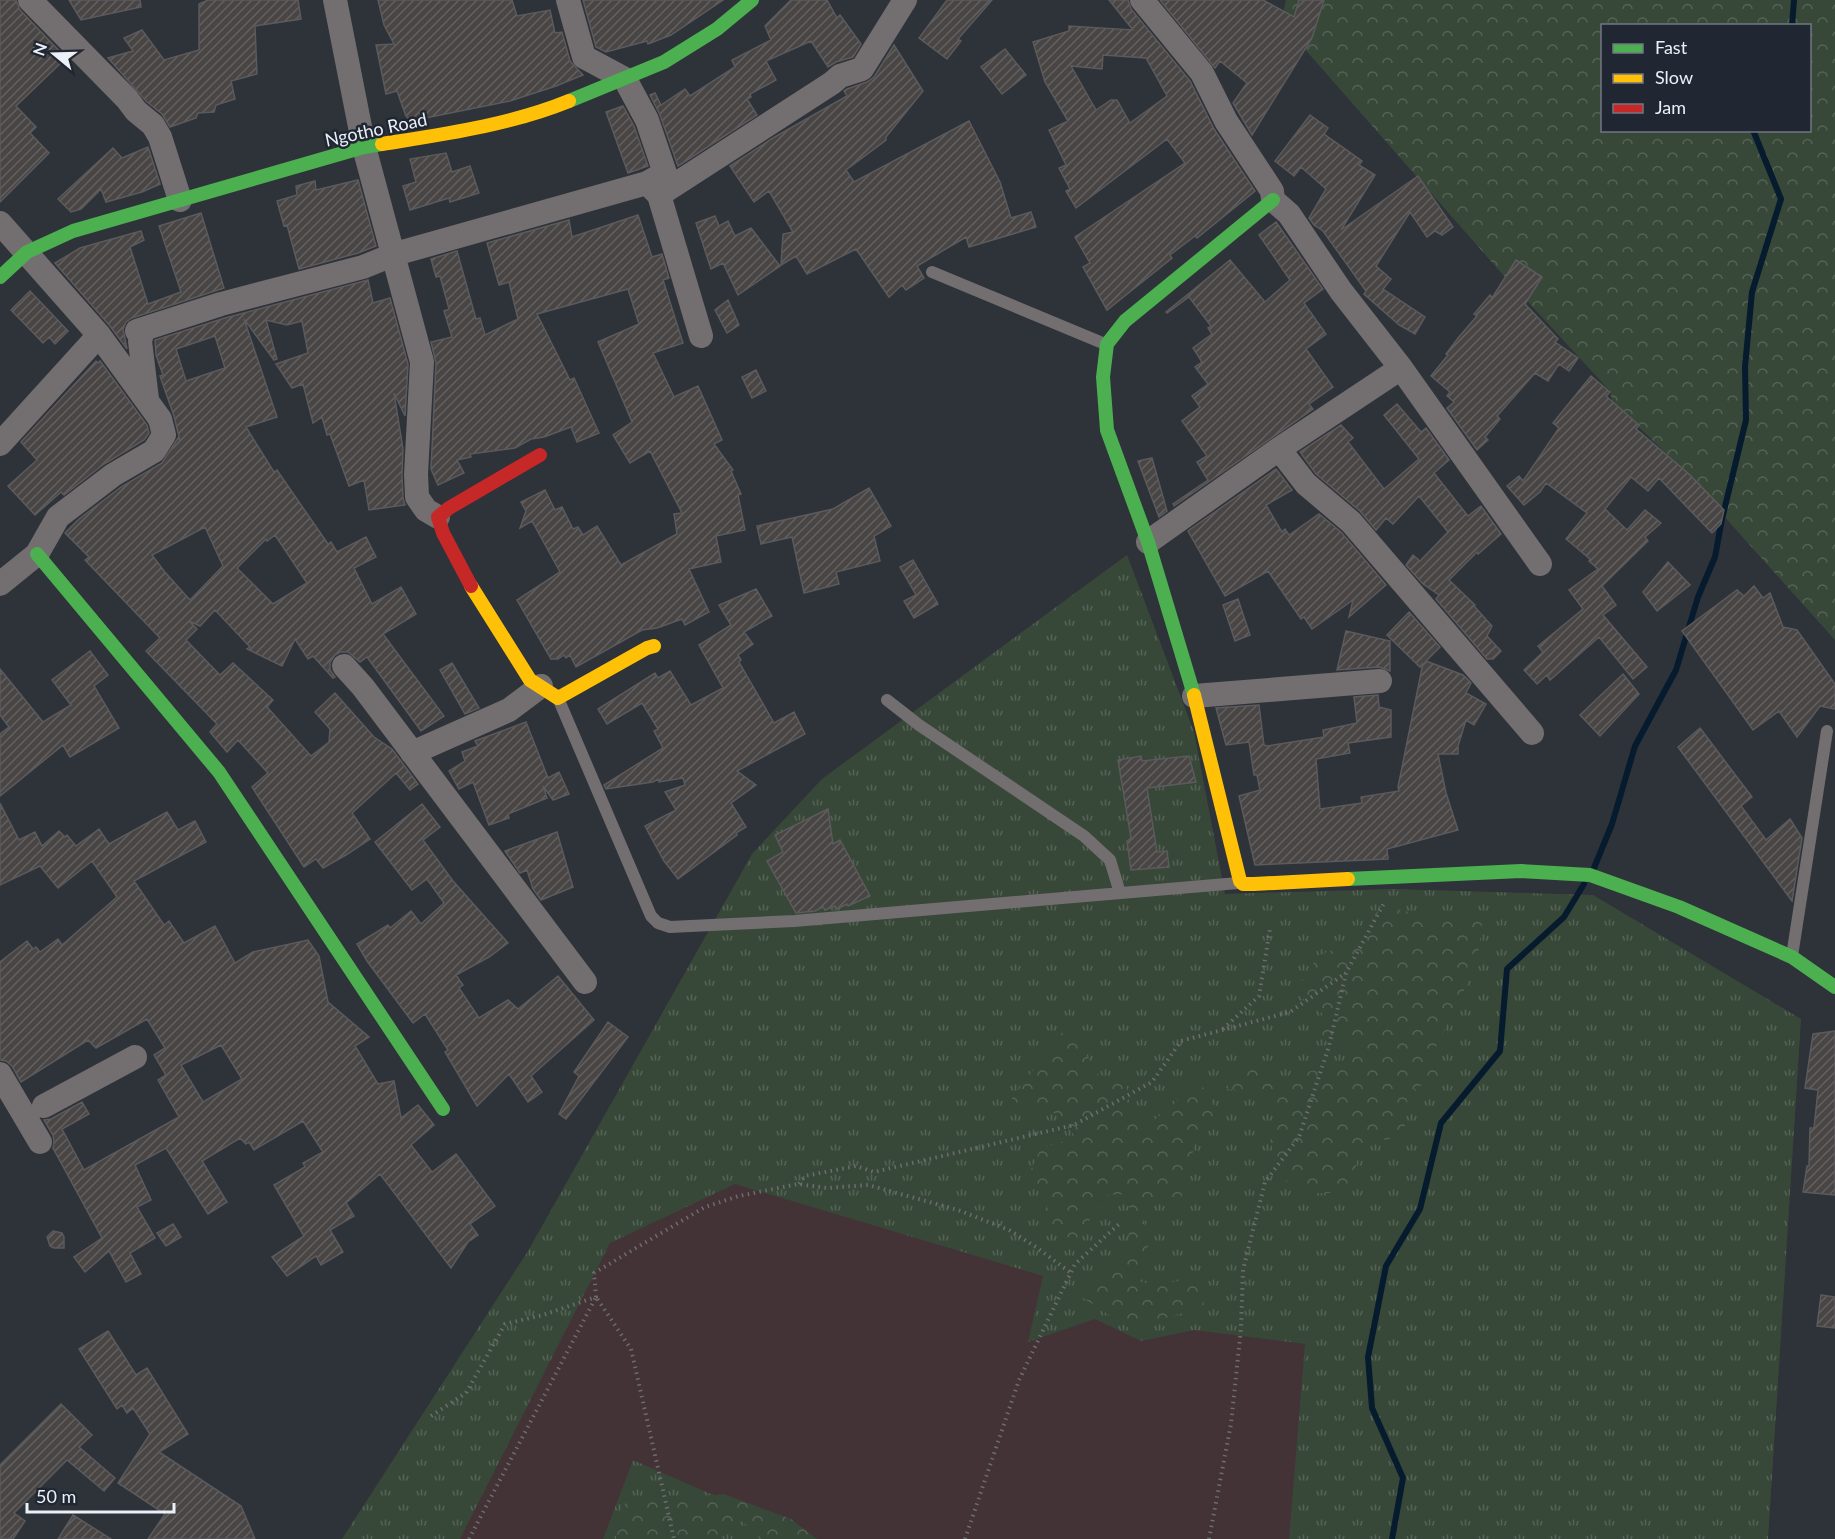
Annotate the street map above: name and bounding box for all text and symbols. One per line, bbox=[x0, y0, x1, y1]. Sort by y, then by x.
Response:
north arrow bbox=[24, 24, 84, 84]
legend bbox=[1601, 24, 1811, 132]
text: Fast bbox=[1655, 36, 1688, 58]
text: N bbox=[28, 40, 50, 58]
text: Slow bbox=[1655, 66, 1693, 88]
text: Jam bbox=[1655, 96, 1686, 118]
street label: Ngotho Road bbox=[323, 107, 429, 151]
scale bar bbox=[27, 1476, 174, 1514]
text: 50 m bbox=[36, 1485, 76, 1507]

